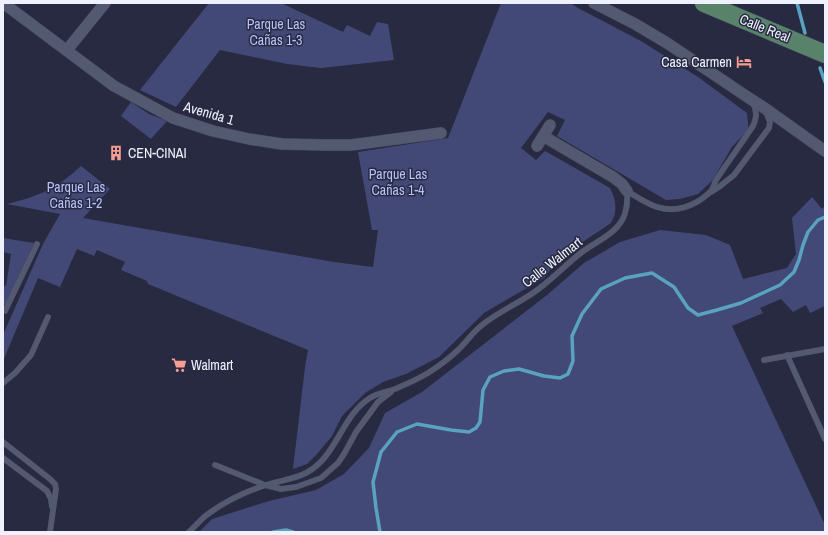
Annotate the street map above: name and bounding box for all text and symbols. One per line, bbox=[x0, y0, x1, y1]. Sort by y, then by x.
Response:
street label: Calle Real bbox=[737, 10, 793, 46]
park label: Parque Las Cañas 1-3 bbox=[247, 15, 306, 49]
place label: Casa Carmen bbox=[661, 53, 732, 71]
hotel icon: Casa Carmen bbox=[735, 53, 753, 71]
street label: Avenida 1 bbox=[181, 97, 237, 129]
building icon: CEN-CINAI bbox=[107, 144, 125, 162]
place label: CEN-CINAI bbox=[128, 144, 187, 162]
park label: Parque Las Cañas 1-4 bbox=[369, 165, 428, 199]
park label: Parque Las Cañas 1-2 bbox=[47, 178, 106, 212]
street label: Calle Walmart bbox=[518, 233, 586, 291]
supermarket icon: Walmart bbox=[170, 356, 188, 374]
place label: Walmart bbox=[191, 356, 233, 374]

